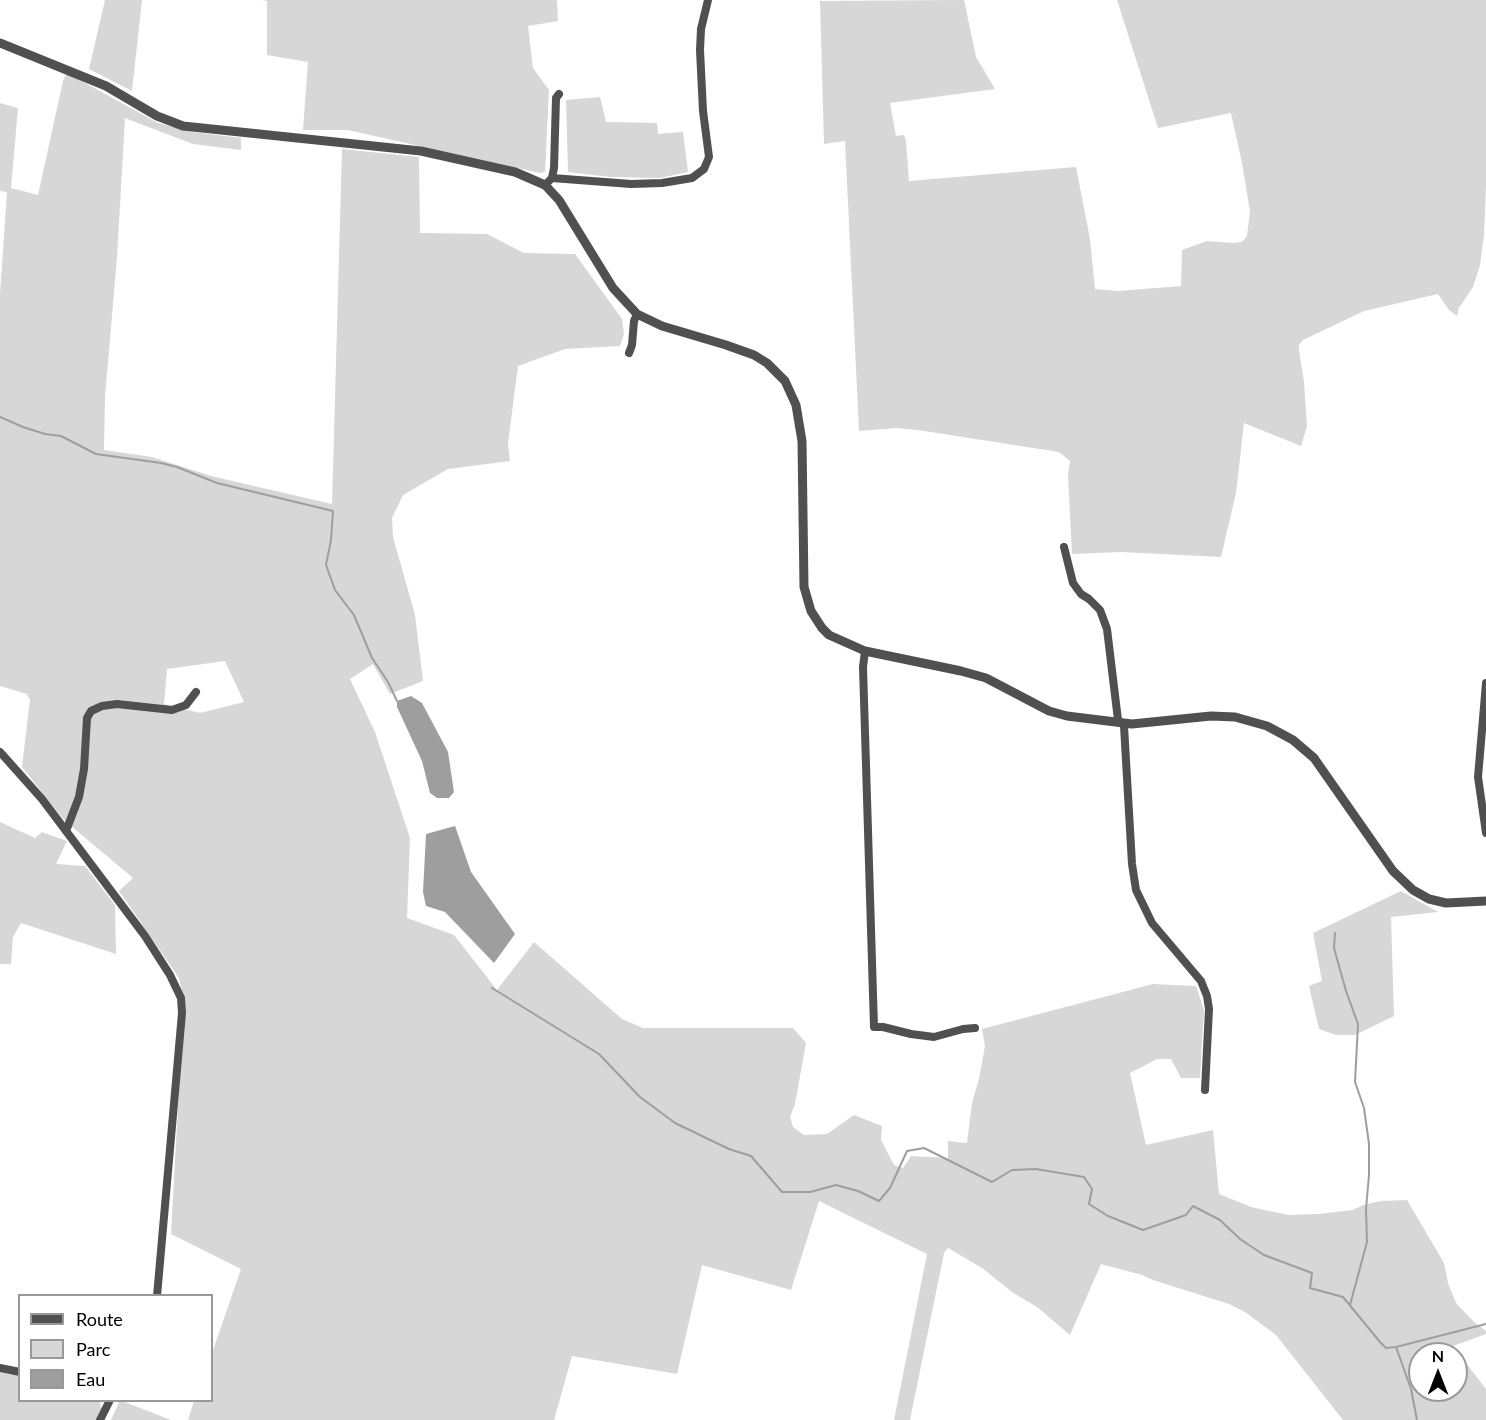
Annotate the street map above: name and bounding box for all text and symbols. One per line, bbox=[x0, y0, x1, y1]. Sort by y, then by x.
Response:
legend bbox=[18, 1294, 213, 1402]
text: Route bbox=[76, 1308, 123, 1330]
text: Parc bbox=[76, 1338, 110, 1360]
north arrow bbox=[1408, 1342, 1468, 1402]
text: N bbox=[1432, 1346, 1444, 1365]
text: Eau bbox=[76, 1368, 105, 1390]

